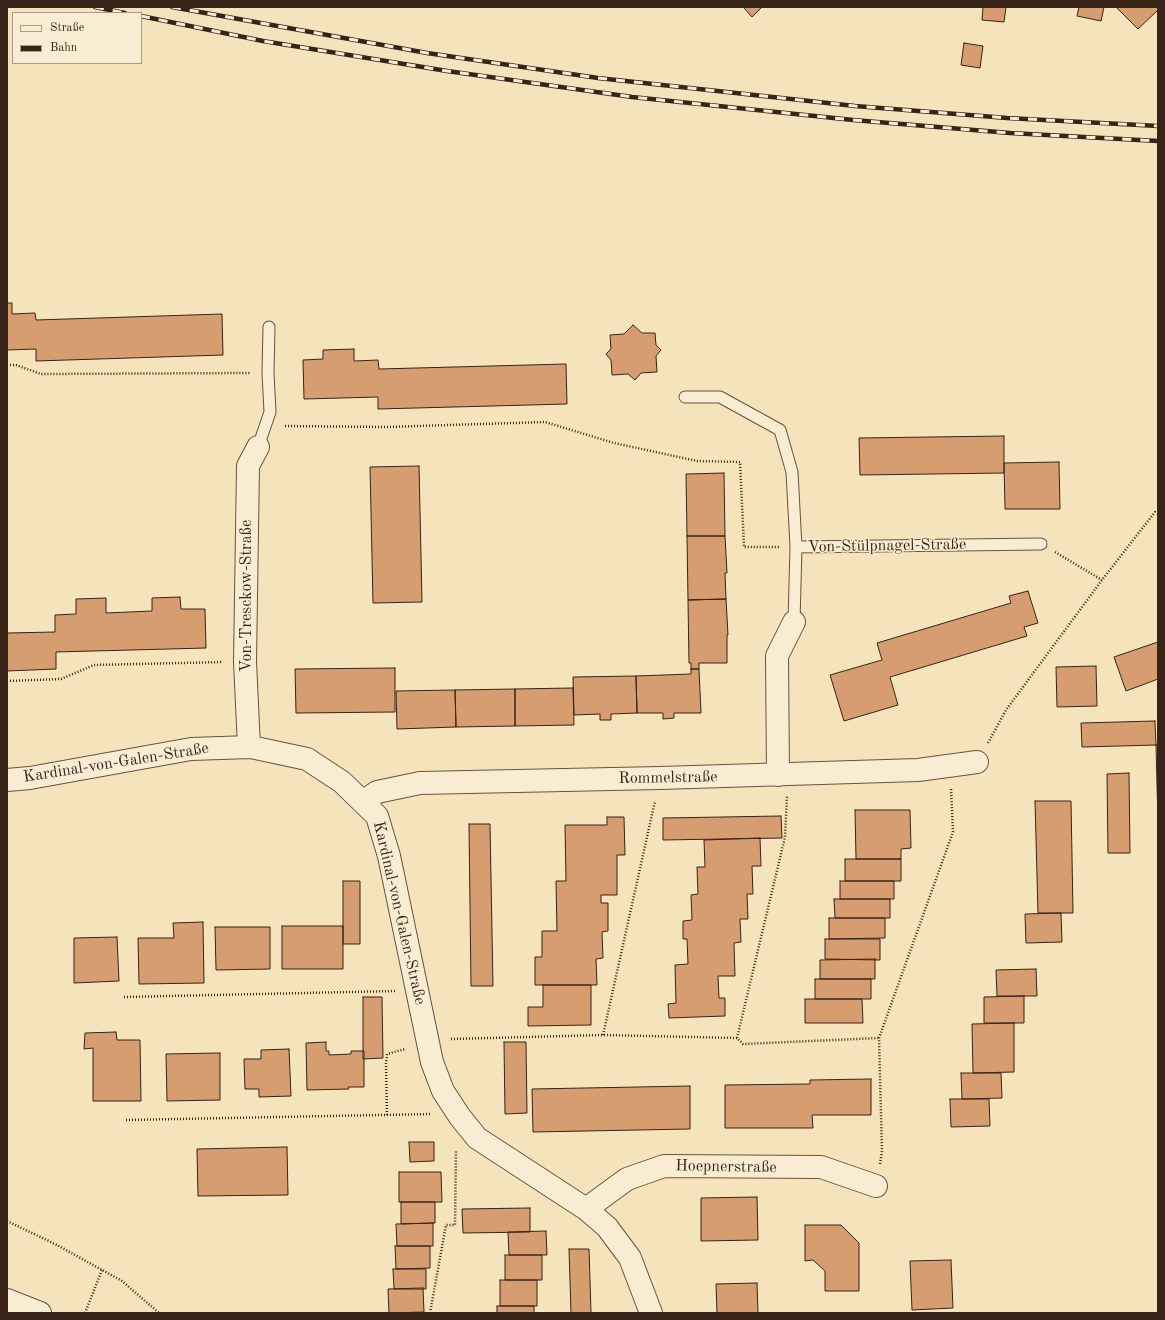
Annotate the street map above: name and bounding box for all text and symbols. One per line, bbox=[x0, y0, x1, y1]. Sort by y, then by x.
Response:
legend bbox=[12, 12, 142, 64]
text: Straße bbox=[50, 22, 84, 34]
text: Bahn bbox=[50, 42, 77, 54]
street label: Von-Tresckow-Straße bbox=[237, 520, 257, 672]
street label: Von-Stülpnagel-Straße bbox=[808, 535, 966, 557]
street label: Kardinal-von-Galen-Straße bbox=[22, 739, 210, 787]
street label: Rommelstraße bbox=[618, 768, 718, 788]
street label: Kardinal-von-Galen-Straße bbox=[369, 819, 429, 1007]
street label: Hoepnerstraße bbox=[675, 1157, 777, 1177]

